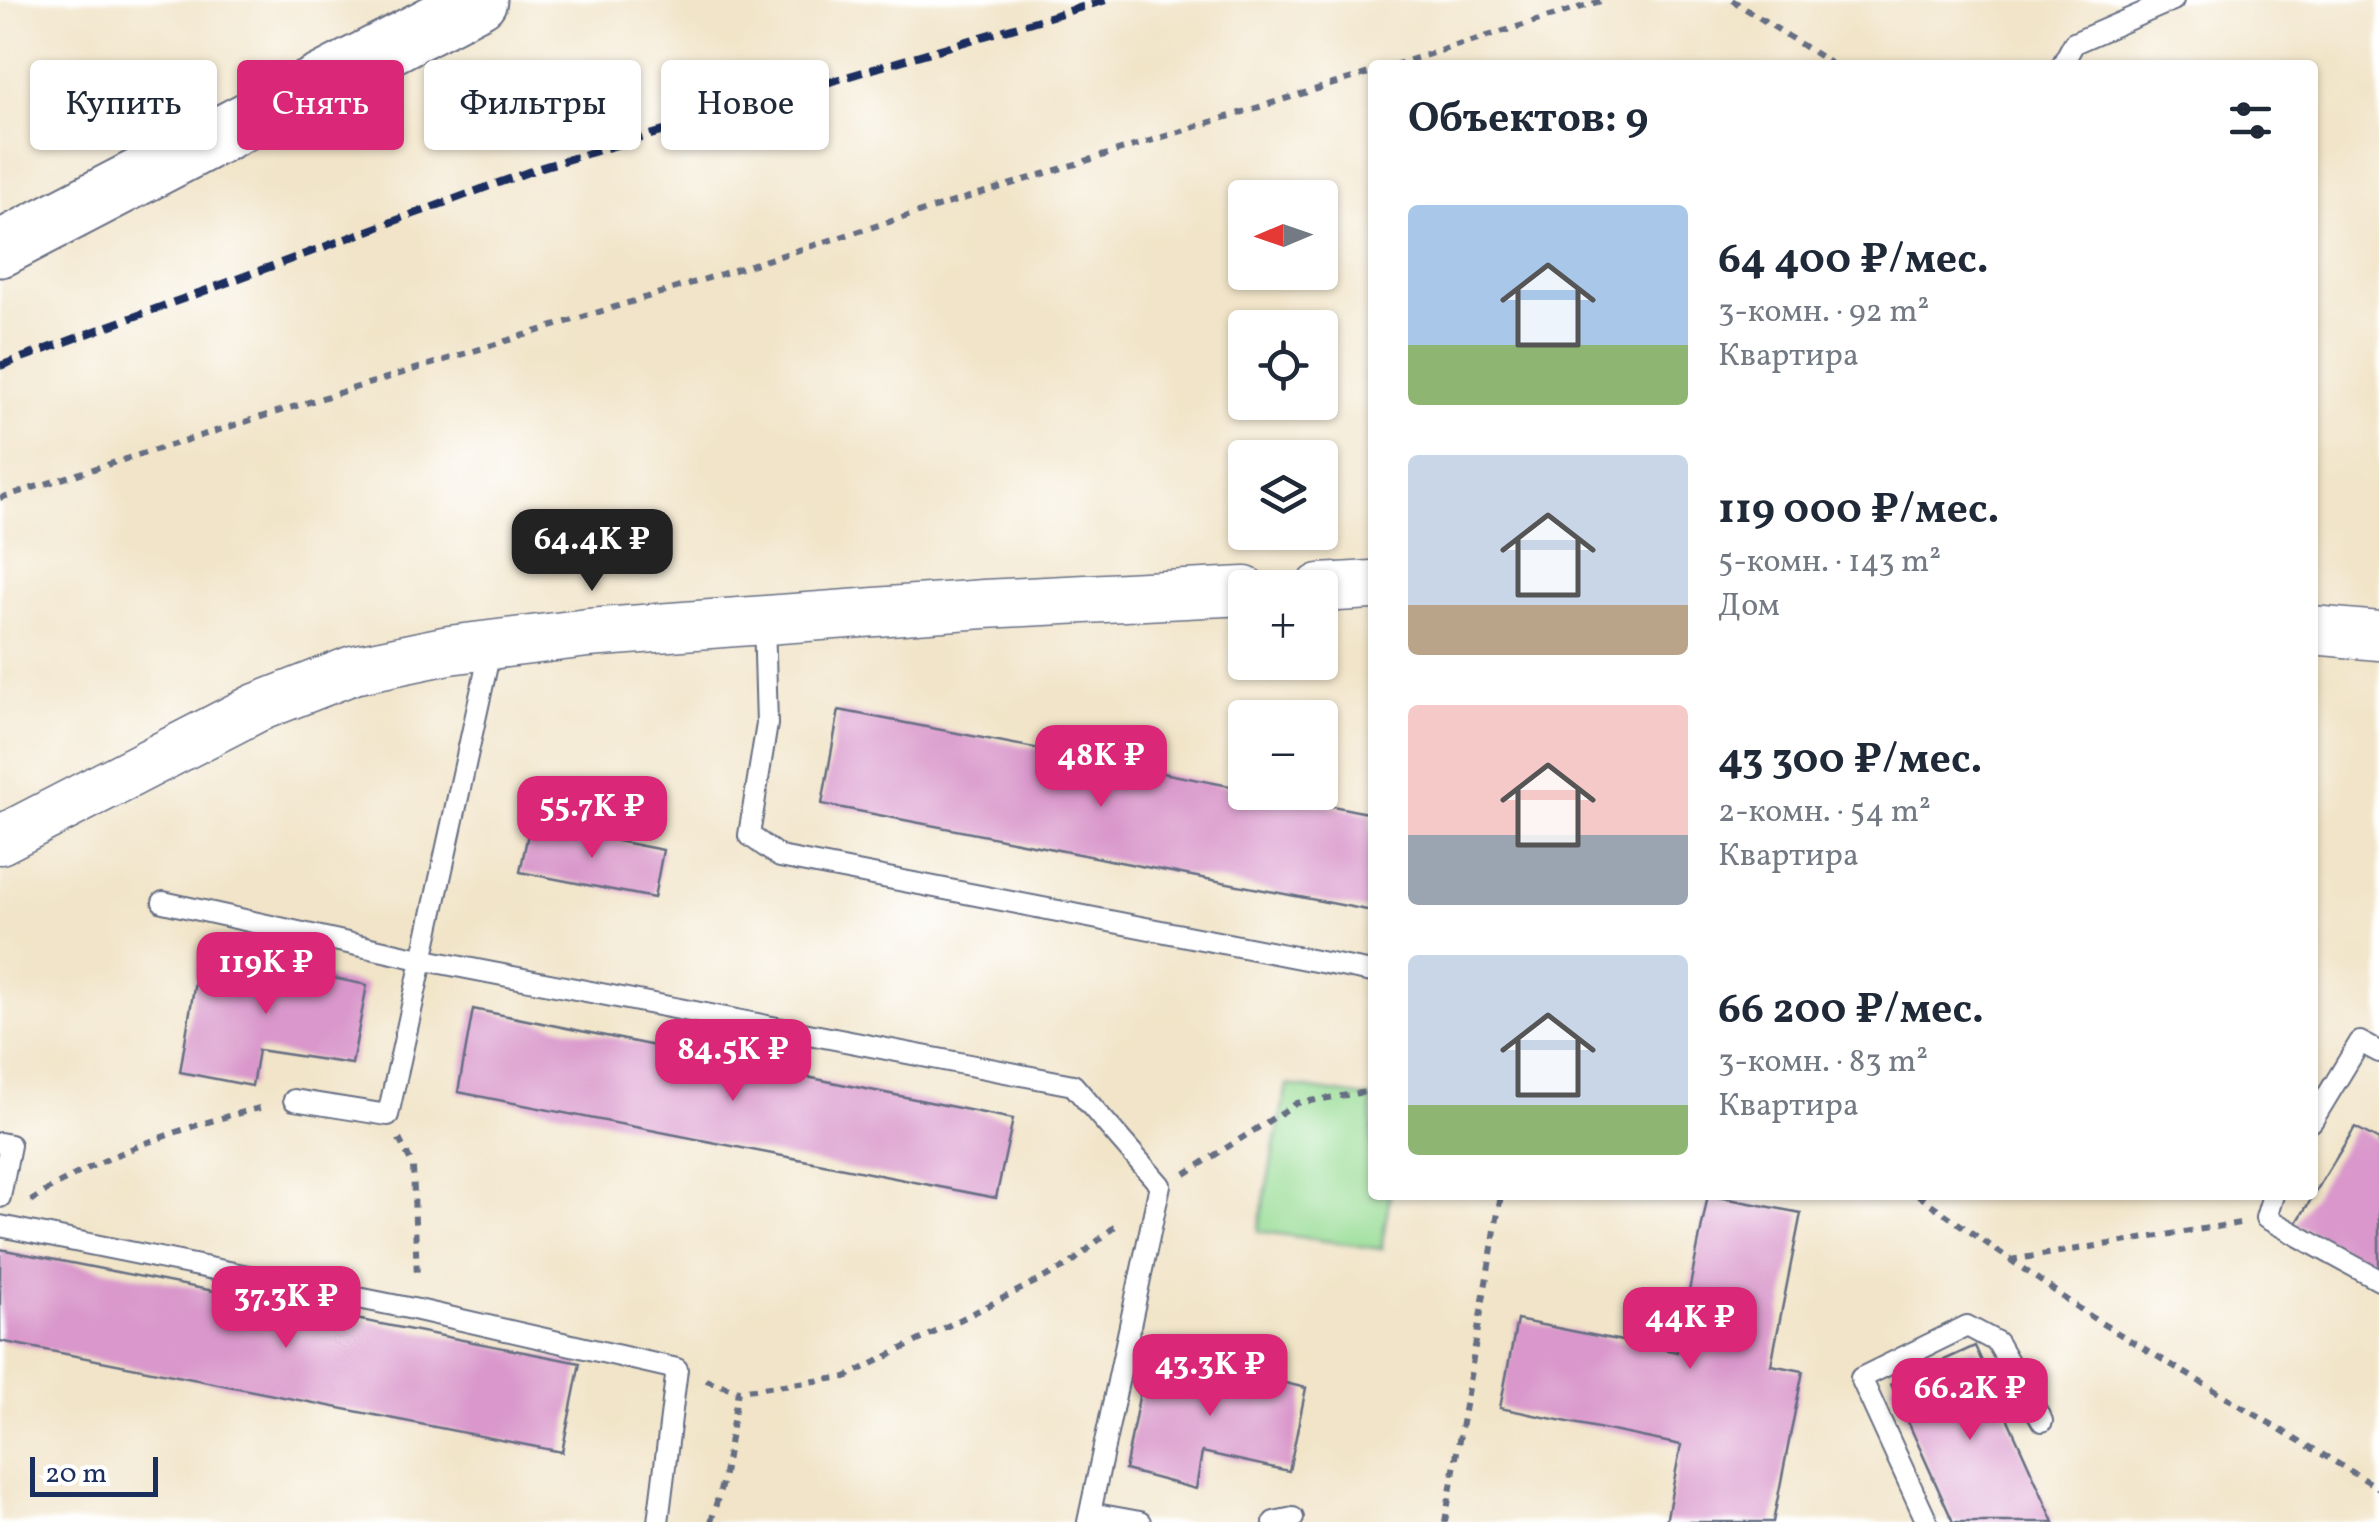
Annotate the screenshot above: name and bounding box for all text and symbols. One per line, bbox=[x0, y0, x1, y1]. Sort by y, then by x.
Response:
chip: Купить bbox=[30, 60, 217, 150]
chip: Снять bbox=[237, 60, 404, 150]
chip: Фильтры bbox=[424, 60, 641, 150]
chip: Новое bbox=[661, 60, 829, 150]
text: Объектов: 9 bbox=[1408, 91, 1648, 150]
icon: filters bbox=[2223, 93, 2278, 148]
north arrow bbox=[1228, 180, 1338, 290]
map controls bbox=[1228, 180, 1338, 810]
text: 64 400 ₽/мес. bbox=[1718, 232, 1989, 291]
icon: home bbox=[1488, 245, 1608, 365]
text: 3-комн. · 92 m² bbox=[1718, 291, 1929, 335]
button: locate bbox=[1228, 310, 1338, 420]
text: Квартира bbox=[1718, 335, 1859, 379]
button: layers bbox=[1228, 440, 1338, 550]
text: 119 000 ₽/мес. bbox=[1718, 482, 2000, 541]
icon: home bbox=[1488, 495, 1608, 615]
pin: 64.4K ₽ bbox=[500, 509, 684, 594]
text: 64.4K ₽ bbox=[534, 519, 650, 563]
text: 5-комн. · 143 m² bbox=[1718, 541, 1941, 585]
button: + bbox=[1228, 570, 1338, 680]
text: Дом bbox=[1718, 585, 1780, 629]
button: − bbox=[1228, 700, 1338, 810]
pin: 48K ₽ bbox=[1031, 725, 1171, 810]
text: 43 300 ₽/мес. bbox=[1718, 732, 1982, 791]
text: 48K ₽ bbox=[1057, 735, 1145, 779]
icon: home bbox=[1488, 745, 1608, 865]
pin: 55.7K ₽ bbox=[500, 776, 684, 861]
text: 55.7K ₽ bbox=[539, 786, 645, 830]
text: 2-комн. · 54 m² bbox=[1718, 791, 1931, 835]
text: Квартира bbox=[1718, 835, 1859, 879]
pin: 119K ₽ bbox=[185, 932, 347, 1017]
text: 119K ₽ bbox=[219, 942, 313, 986]
text: 66 200 ₽/мес. bbox=[1718, 982, 1984, 1041]
icon: home bbox=[1488, 995, 1608, 1115]
pin: 84.5K ₽ bbox=[641, 1019, 825, 1104]
text: 84.5K ₽ bbox=[677, 1029, 789, 1073]
text: 3-комн. · 83 m² bbox=[1718, 1041, 1928, 1085]
text: Квартира bbox=[1718, 1085, 1859, 1129]
pin: 37.3K ₽ bbox=[194, 1266, 378, 1351]
text: 37.3K ₽ bbox=[234, 1276, 338, 1320]
pin: 44K ₽ bbox=[1620, 1287, 1760, 1372]
text: 44K ₽ bbox=[1645, 1297, 1735, 1341]
pin: 43.3K ₽ bbox=[1118, 1334, 1302, 1419]
text: 43.3K ₽ bbox=[1155, 1344, 1265, 1388]
pin: 66.2K ₽ bbox=[1878, 1358, 2062, 1443]
text: 66.2K ₽ bbox=[1914, 1368, 2026, 1412]
scale bar bbox=[30, 1452, 158, 1496]
text: 20 m bbox=[45, 1455, 107, 1494]

